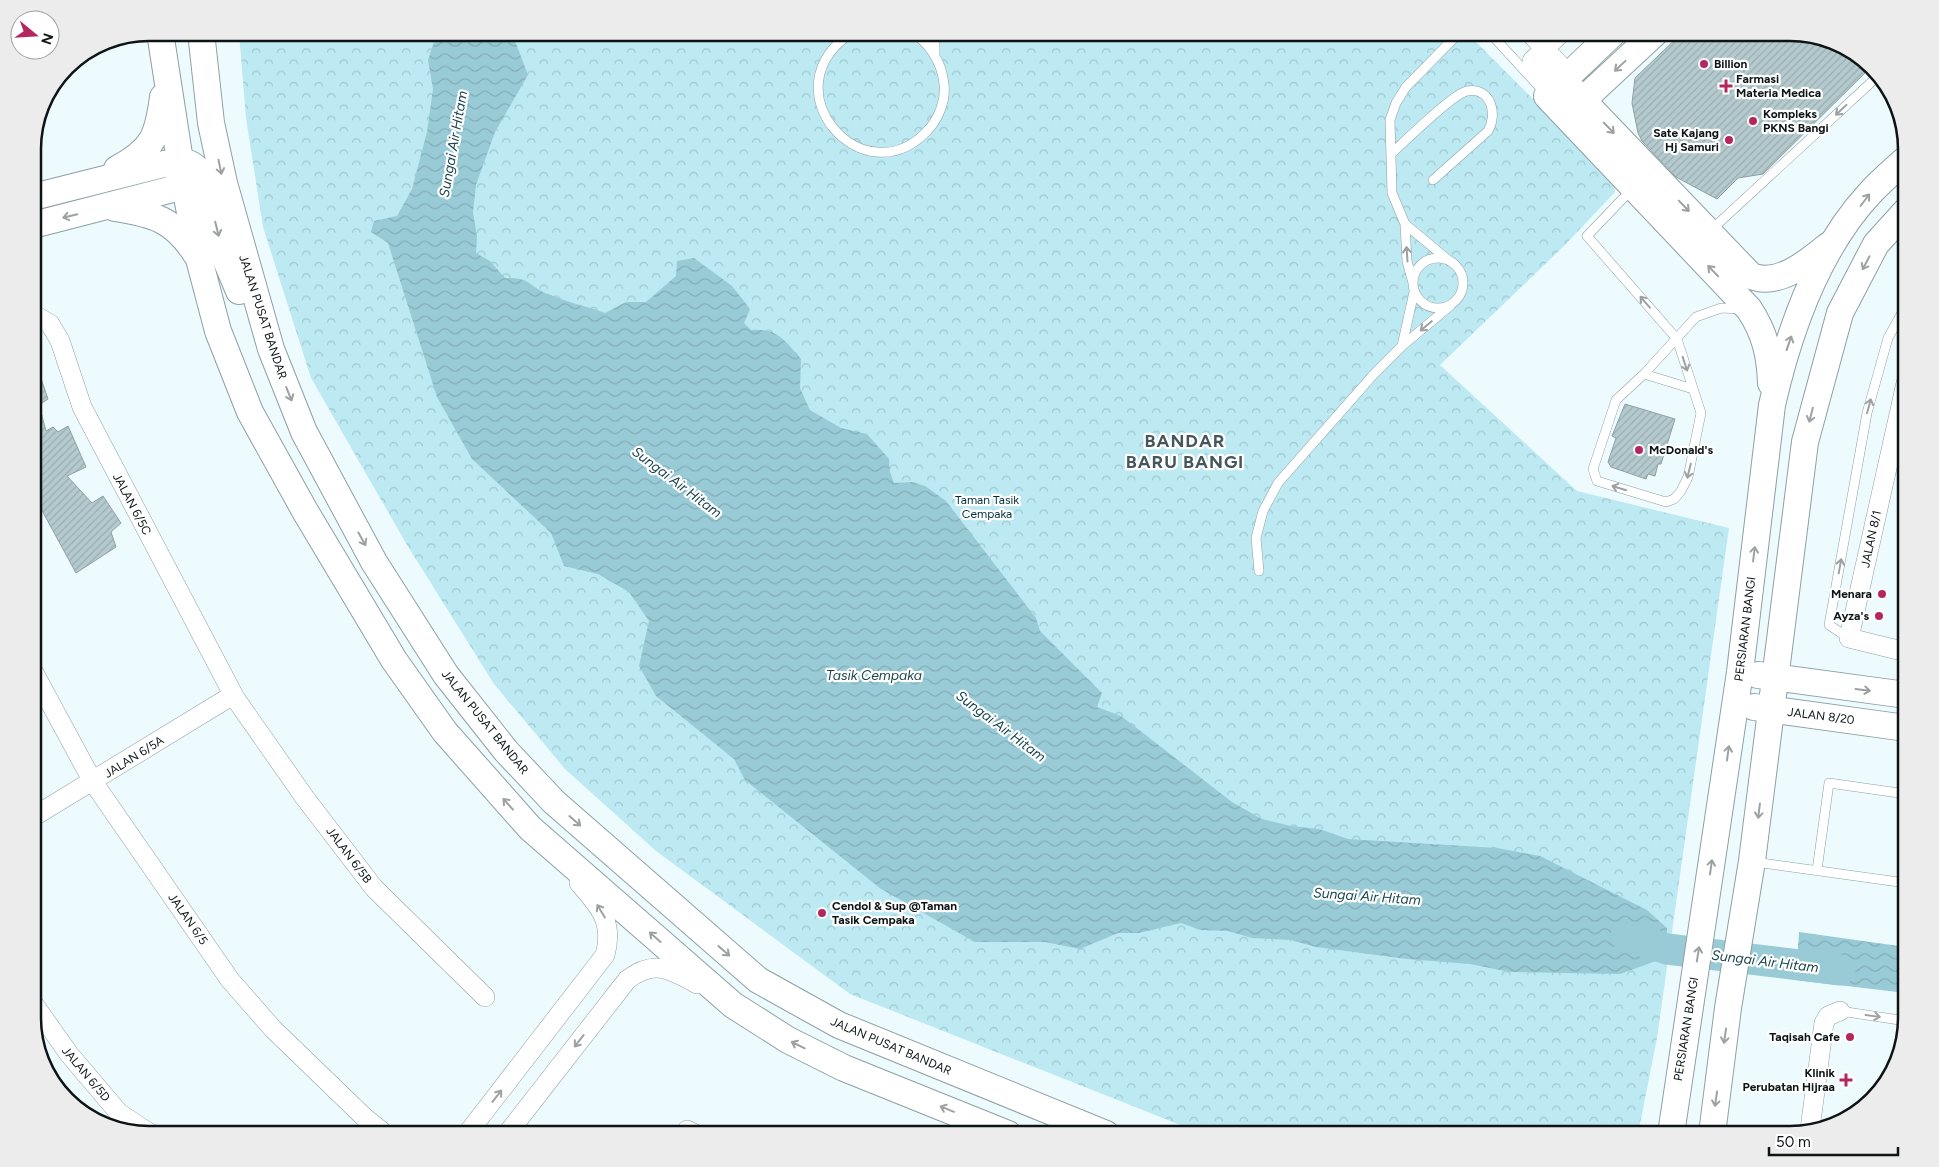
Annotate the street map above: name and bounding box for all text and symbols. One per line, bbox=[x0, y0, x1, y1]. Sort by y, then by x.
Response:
north arrow bbox=[10, 10, 60, 60]
text: N bbox=[37, 31, 57, 47]
place label: Billion bbox=[1714, 57, 1748, 71]
marker: Billion bbox=[1698, 58, 1710, 70]
one-way arrow bbox=[1614, 60, 1627, 72]
place label: Farmasi Materia Medica bbox=[1736, 72, 1821, 100]
marker: Farmasi Materia Medica bbox=[1720, 80, 1732, 92]
water label: Sungai Air Hitam bbox=[436, 89, 471, 199]
one-way arrow bbox=[1835, 105, 1848, 116]
place label: Kompleks PKNS Bangi bbox=[1763, 107, 1829, 135]
marker: Kompleks PKNS Bangi bbox=[1747, 115, 1759, 127]
one-way arrow bbox=[1603, 122, 1615, 134]
place label: Sate Kajang Hj Samuri bbox=[1653, 126, 1719, 154]
marker: Sate Kajang Hj Samuri bbox=[1723, 134, 1735, 146]
one-way arrow bbox=[216, 159, 226, 175]
one-way arrow bbox=[1859, 194, 1870, 207]
one-way arrow bbox=[1678, 200, 1690, 213]
one-way arrow bbox=[63, 212, 79, 221]
one-way arrow bbox=[213, 221, 222, 237]
one-way arrow bbox=[1402, 246, 1411, 262]
street label: JALAN PUSAT BANDAR bbox=[236, 253, 290, 381]
one-way arrow bbox=[1861, 256, 1871, 271]
one-way arrow bbox=[1707, 264, 1719, 277]
one-way arrow bbox=[1639, 296, 1651, 309]
one-way arrow bbox=[1420, 320, 1433, 331]
one-way arrow bbox=[1785, 336, 1794, 351]
one-way arrow bbox=[1681, 356, 1690, 372]
one-way arrow bbox=[285, 387, 294, 402]
one-way arrow bbox=[1865, 399, 1875, 415]
one-way arrow bbox=[1806, 407, 1815, 423]
district label: BANDAR BARU BANGI bbox=[1126, 430, 1244, 473]
water label: Sungai Air Hitam bbox=[629, 443, 725, 522]
place label: McDonald's bbox=[1649, 443, 1713, 457]
marker: McDonald's bbox=[1633, 444, 1645, 456]
one-way arrow bbox=[1684, 462, 1693, 478]
street label: JALAN 6/5C bbox=[110, 471, 154, 538]
one-way arrow bbox=[1612, 483, 1628, 493]
park label: Taman Tasik Cempaka bbox=[955, 493, 1019, 521]
street label: JALAN 8/1 bbox=[1858, 509, 1884, 569]
one-way arrow bbox=[357, 532, 367, 547]
one-way arrow bbox=[1749, 547, 1759, 563]
one-way arrow bbox=[1835, 559, 1845, 575]
street label: PERSIARAN BANGI bbox=[1732, 576, 1758, 682]
place label: Menara bbox=[1831, 587, 1872, 601]
marker: Menara bbox=[1876, 588, 1888, 600]
place label: Ayza's bbox=[1833, 609, 1869, 623]
marker: Ayza's bbox=[1873, 610, 1885, 622]
street label: JALAN PUSAT BANDAR bbox=[439, 667, 531, 777]
water label: Tasik Cempaka bbox=[826, 667, 922, 684]
one-way arrow bbox=[1855, 685, 1871, 695]
water label: Sungai Air Hitam bbox=[953, 687, 1049, 766]
street label: JALAN 8/20 bbox=[1787, 705, 1856, 727]
street label: JALAN 6/5A bbox=[102, 733, 166, 781]
one-way arrow bbox=[1723, 746, 1733, 762]
one-way arrow bbox=[503, 798, 514, 811]
one-way arrow bbox=[1754, 802, 1764, 818]
one-way arrow bbox=[569, 815, 582, 827]
street label: JALAN 6/5B bbox=[323, 824, 375, 886]
one-way arrow bbox=[1707, 859, 1717, 875]
water label: Sungai Air Hitam bbox=[1313, 884, 1421, 909]
street label: JALAN 6/5 bbox=[165, 891, 211, 947]
place label: Cendol & Sup @Taman Tasik Cempaka bbox=[832, 899, 957, 927]
one-way arrow bbox=[595, 904, 605, 918]
marker: Cendol & Sup @Taman Tasik Cempaka bbox=[816, 907, 828, 919]
one-way arrow bbox=[648, 931, 661, 942]
one-way arrow bbox=[717, 945, 730, 956]
one-way arrow bbox=[1693, 946, 1703, 962]
water label: Sungai Air Hitam bbox=[1710, 946, 1820, 977]
street label: PERSIARAN BANGI bbox=[1671, 976, 1701, 1082]
one-way arrow bbox=[1864, 1011, 1880, 1021]
street label: JALAN PUSAT BANDAR bbox=[828, 1014, 954, 1078]
one-way arrow bbox=[1720, 1028, 1730, 1044]
place label: Taqisah Cafe bbox=[1769, 1030, 1840, 1044]
marker: Taqisah Cafe bbox=[1844, 1031, 1856, 1043]
one-way arrow bbox=[574, 1034, 585, 1047]
one-way arrow bbox=[791, 1040, 806, 1049]
street label: JALAN 6/5D bbox=[59, 1044, 113, 1104]
place label: Klinik Perubatan Hijraa bbox=[1743, 1066, 1836, 1094]
marker: Klinik Perubatan Hijraa bbox=[1839, 1073, 1853, 1087]
one-way arrow bbox=[491, 1090, 502, 1103]
one-way arrow bbox=[1711, 1091, 1721, 1107]
one-way arrow bbox=[940, 1104, 955, 1114]
scale bar bbox=[1769, 1124, 1898, 1156]
text: 50 m bbox=[1776, 1133, 1811, 1151]

